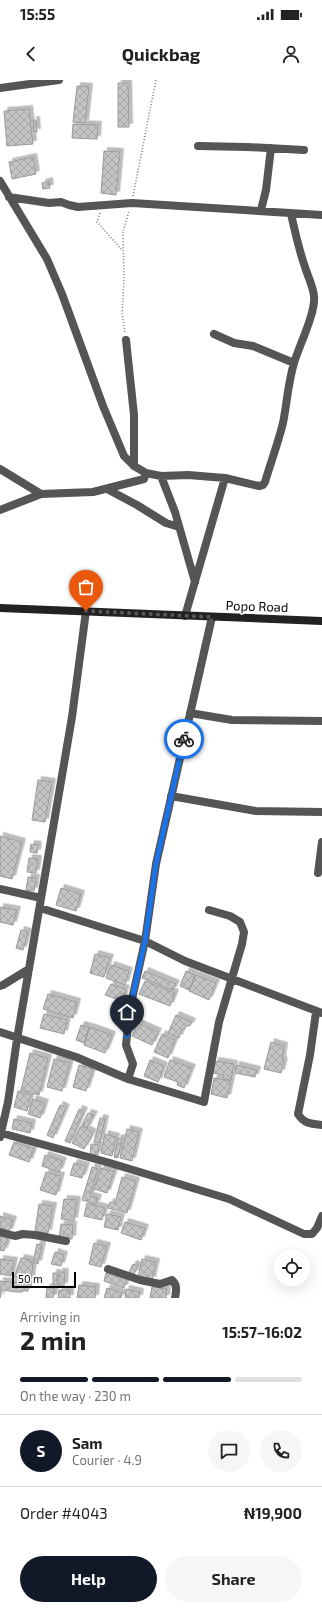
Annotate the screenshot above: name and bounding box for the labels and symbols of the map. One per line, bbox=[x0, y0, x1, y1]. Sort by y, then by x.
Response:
pin bbox=[69, 570, 103, 611]
street label: Popo Road bbox=[225, 597, 289, 615]
courier bbox=[164, 719, 204, 759]
pin bbox=[110, 995, 144, 1036]
scale bar bbox=[12, 1270, 76, 1289]

